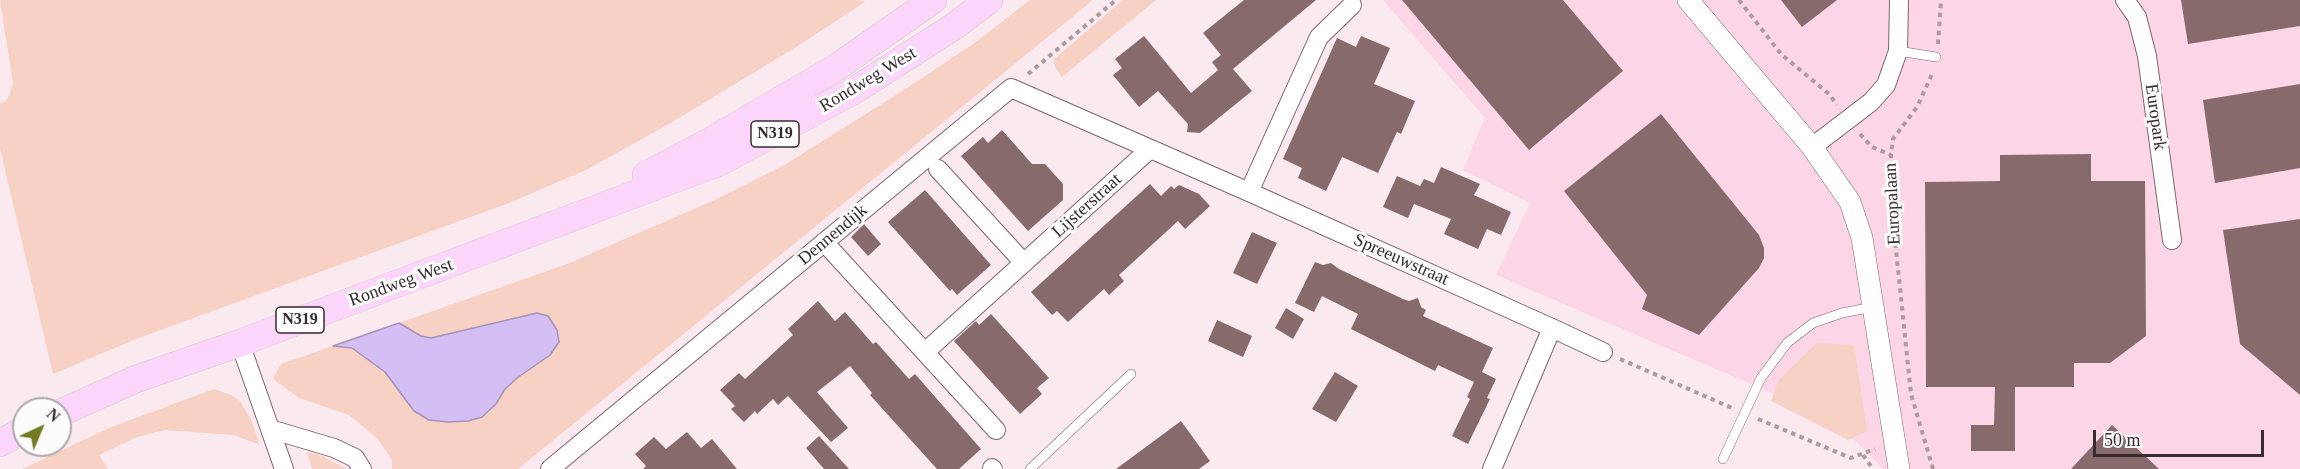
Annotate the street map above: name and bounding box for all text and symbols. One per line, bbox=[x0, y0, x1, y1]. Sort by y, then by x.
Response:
street label: Rondweg West bbox=[816, 43, 920, 117]
street label: Europark bbox=[2140, 82, 2170, 152]
road number: N319 bbox=[751, 121, 799, 147]
street label: Europalaan bbox=[1880, 163, 1906, 245]
street label: Lijsterstraat bbox=[1048, 169, 1126, 243]
street label: Dennendijk bbox=[794, 200, 872, 270]
street label: Spreeuwstraat bbox=[1350, 229, 1452, 291]
street label: Rondweg West bbox=[346, 254, 456, 312]
road number: N319 bbox=[276, 307, 324, 333]
north arrow bbox=[12, 397, 72, 457]
text: N bbox=[43, 405, 64, 425]
scale bar bbox=[2096, 418, 2267, 456]
text: 50 m bbox=[2104, 430, 2141, 450]

